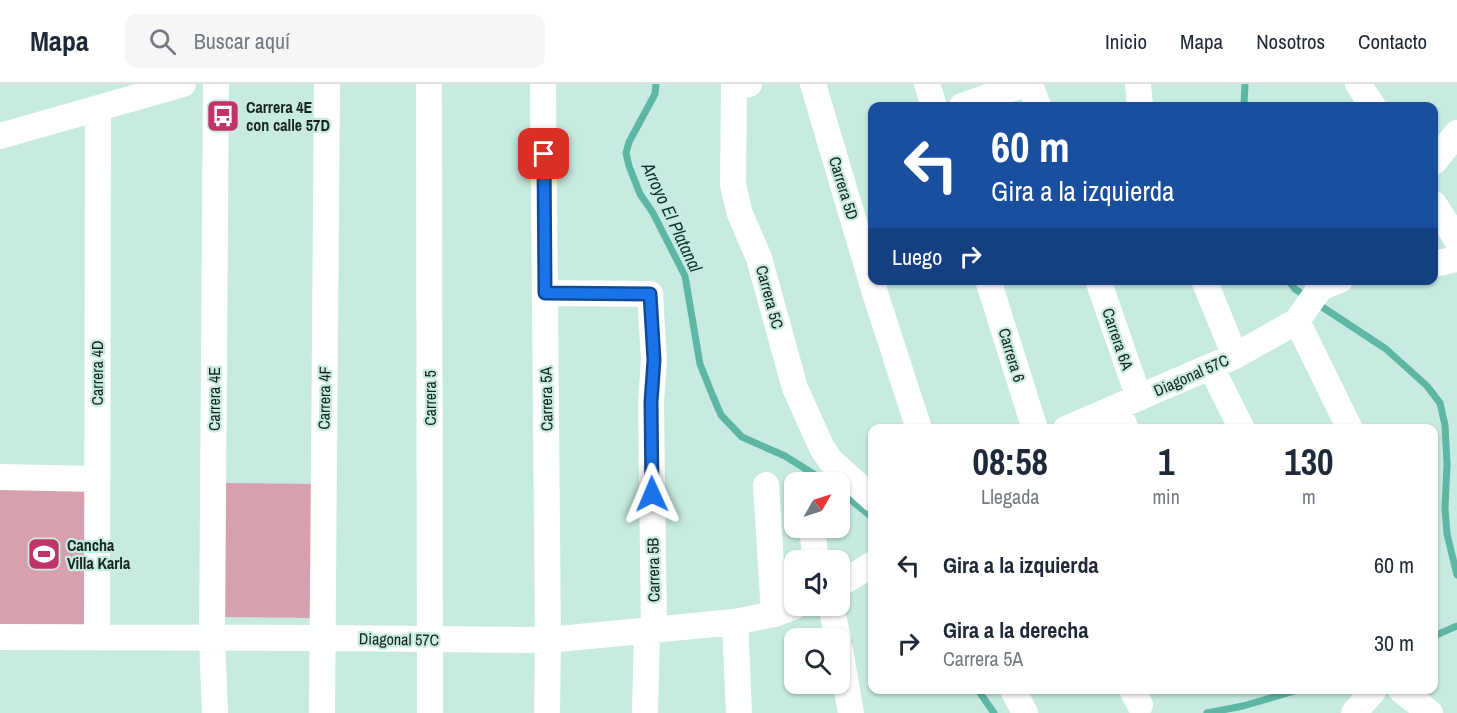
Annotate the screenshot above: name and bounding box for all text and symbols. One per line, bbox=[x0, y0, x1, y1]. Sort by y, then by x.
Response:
search box bbox=[125, 14, 545, 68]
text: Mapa bbox=[30, 22, 89, 60]
icon: search bbox=[146, 25, 179, 58]
text: Buscar aquí bbox=[194, 26, 290, 56]
text: Inicio bbox=[1105, 27, 1147, 56]
text: Mapa bbox=[1180, 27, 1223, 56]
text: Nosotros bbox=[1256, 27, 1325, 56]
text: Contacto bbox=[1358, 27, 1427, 56]
place label: Carrera 4E con calle 57D bbox=[246, 96, 330, 136]
bus stop icon: Carrera 4E con calle 57D bbox=[205, 98, 241, 134]
text: 60 m bbox=[991, 119, 1070, 175]
icon: left bbox=[892, 126, 970, 204]
pin bbox=[518, 128, 569, 179]
icon: arrive bbox=[527, 137, 560, 170]
street label: Carrera 5D bbox=[824, 154, 864, 222]
water label: Arroyo El Platanal bbox=[635, 157, 709, 276]
text: Gira a la izquierda bbox=[991, 173, 1174, 209]
icon: right bbox=[954, 240, 987, 273]
text: Luego bbox=[892, 242, 942, 272]
street label: Carrera 5C bbox=[751, 263, 789, 331]
street label: Carrera 6A bbox=[1097, 305, 1139, 373]
street label: Carrera 6 bbox=[993, 325, 1031, 385]
street label: Carrera 4D bbox=[86, 341, 108, 405]
street label: Diagonal 57C bbox=[1150, 349, 1232, 401]
street label: Carrera 4F bbox=[312, 366, 336, 430]
street label: Carrera 5A bbox=[534, 366, 558, 431]
street label: Carrera 4E bbox=[203, 367, 225, 431]
street label: Carrera 5 bbox=[419, 370, 441, 426]
text: 08:58 bbox=[972, 438, 1048, 486]
text: 1 bbox=[1158, 438, 1174, 486]
text: 130 bbox=[1284, 438, 1334, 486]
position arrow bbox=[620, 462, 684, 526]
north arrow bbox=[784, 472, 850, 538]
map controls bbox=[784, 472, 850, 694]
text: Llegada bbox=[981, 483, 1039, 510]
text: min bbox=[1152, 483, 1180, 510]
text: m bbox=[1302, 483, 1316, 510]
place label: Cancha Villa Karla bbox=[67, 534, 131, 574]
sports icon: Cancha Villa Karla bbox=[26, 536, 62, 572]
street label: Carrera 5B bbox=[641, 537, 665, 602]
icon: left bbox=[892, 549, 925, 582]
button: sound bbox=[784, 550, 850, 616]
text: Gira a la izquierda bbox=[943, 550, 1098, 580]
text: 60 m bbox=[1374, 550, 1414, 580]
text: Gira a la derecha bbox=[943, 615, 1088, 645]
street label: Diagonal 57C bbox=[359, 627, 439, 651]
icon: right bbox=[892, 627, 925, 660]
button: search bbox=[784, 628, 850, 694]
text: 30 m bbox=[1374, 628, 1414, 658]
text: Carrera 5A bbox=[943, 645, 1023, 672]

